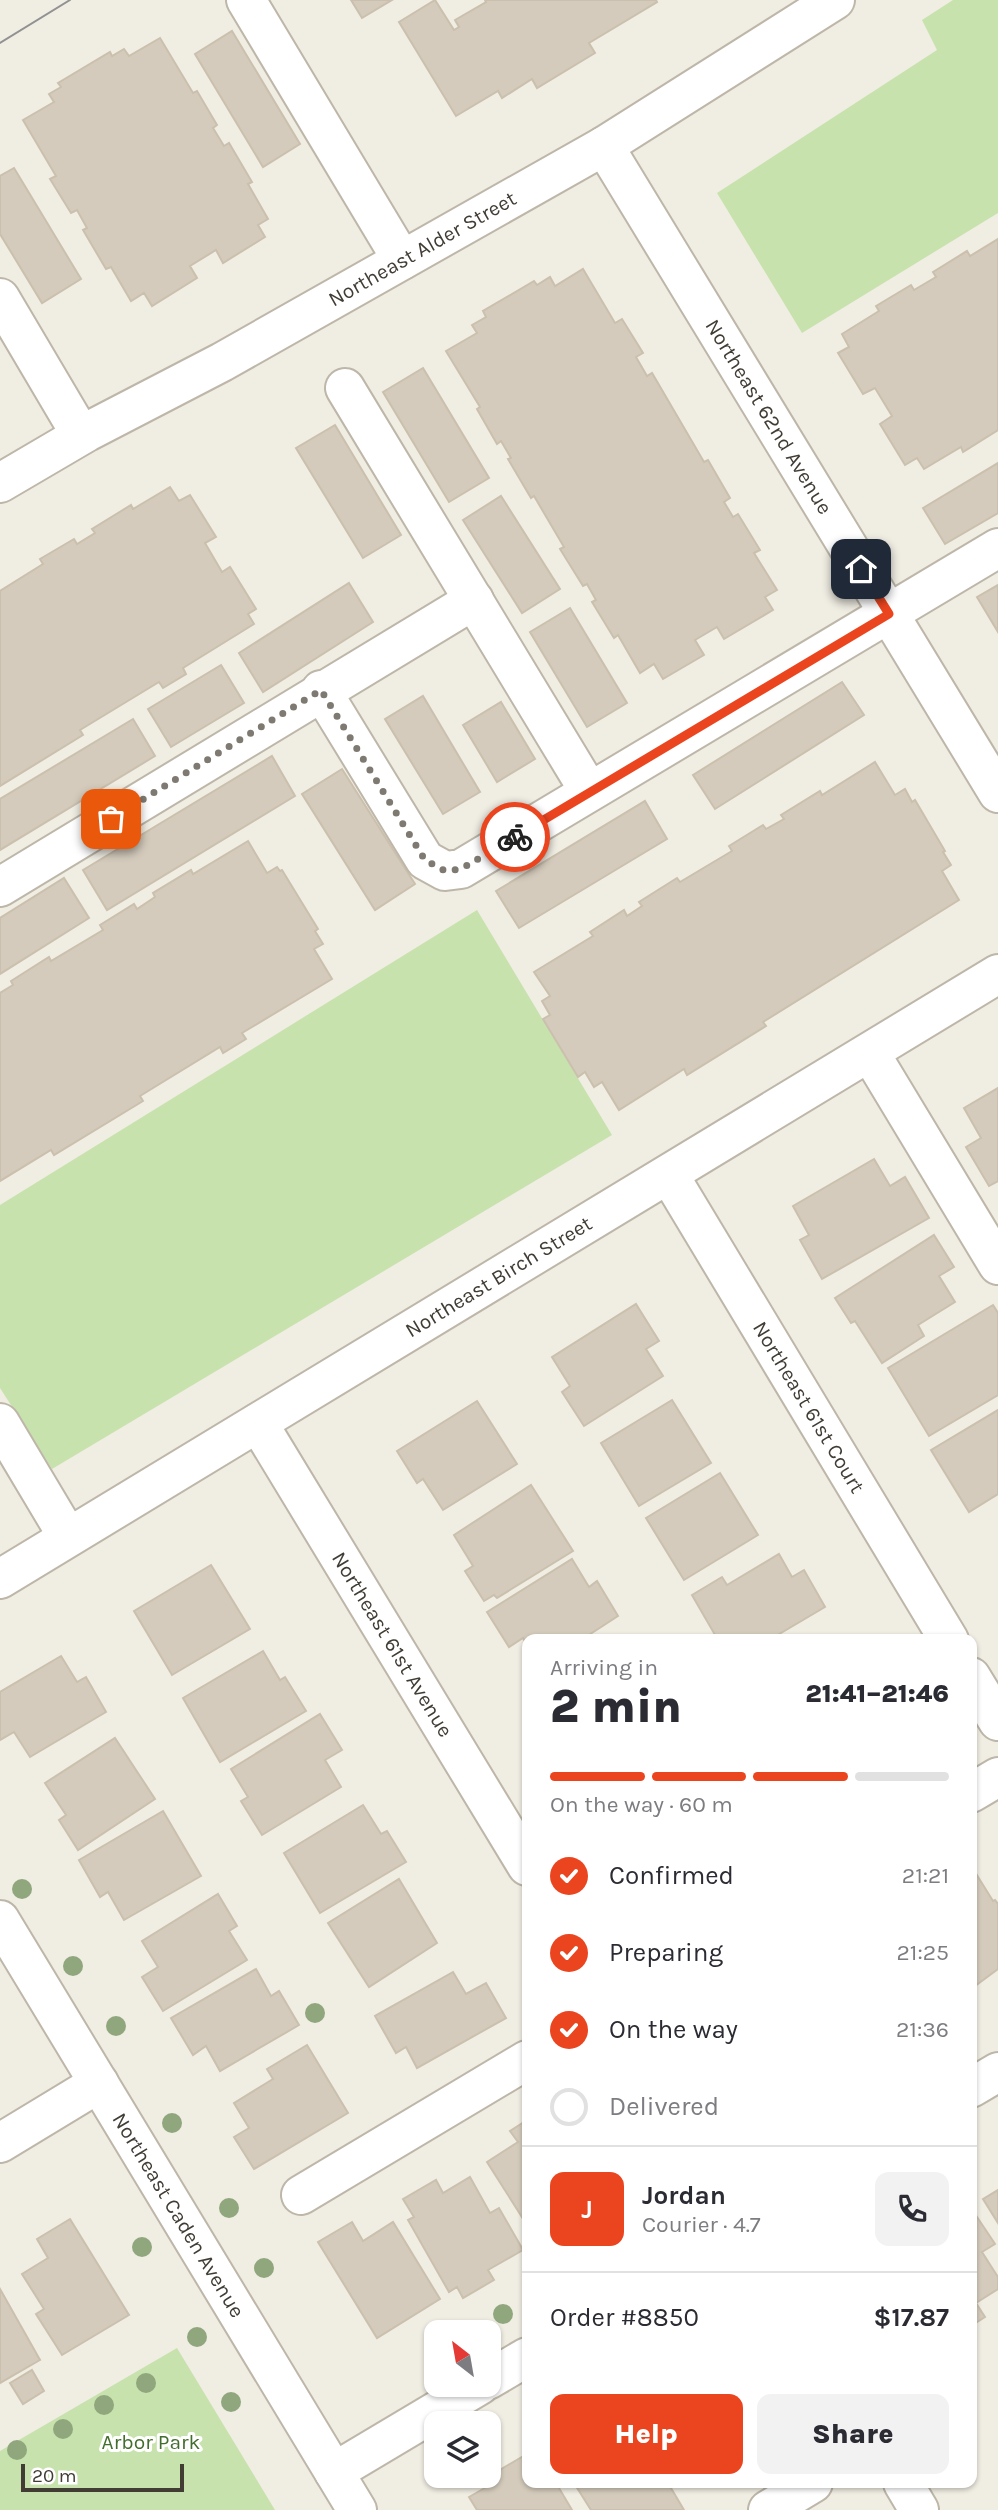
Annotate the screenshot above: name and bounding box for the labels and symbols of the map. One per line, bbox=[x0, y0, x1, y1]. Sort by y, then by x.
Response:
street label: Northeast Alder Street bbox=[324, 186, 520, 311]
street label: Northeast 62nd Avenue bbox=[700, 315, 837, 519]
pin bbox=[831, 539, 891, 599]
pin bbox=[81, 789, 141, 849]
courier bbox=[480, 802, 550, 872]
street label: Northeast Birch Street bbox=[401, 1211, 596, 1342]
street label: Northeast 61st Court bbox=[748, 1317, 870, 1497]
street label: Northeast 61st Avenue bbox=[327, 1547, 458, 1741]
street label: Northeast Caden Avenue bbox=[108, 2108, 250, 2322]
north arrow bbox=[424, 2320, 500, 2398]
park label: Arbor Park bbox=[102, 2430, 201, 2454]
scale bar bbox=[21, 2461, 184, 2493]

